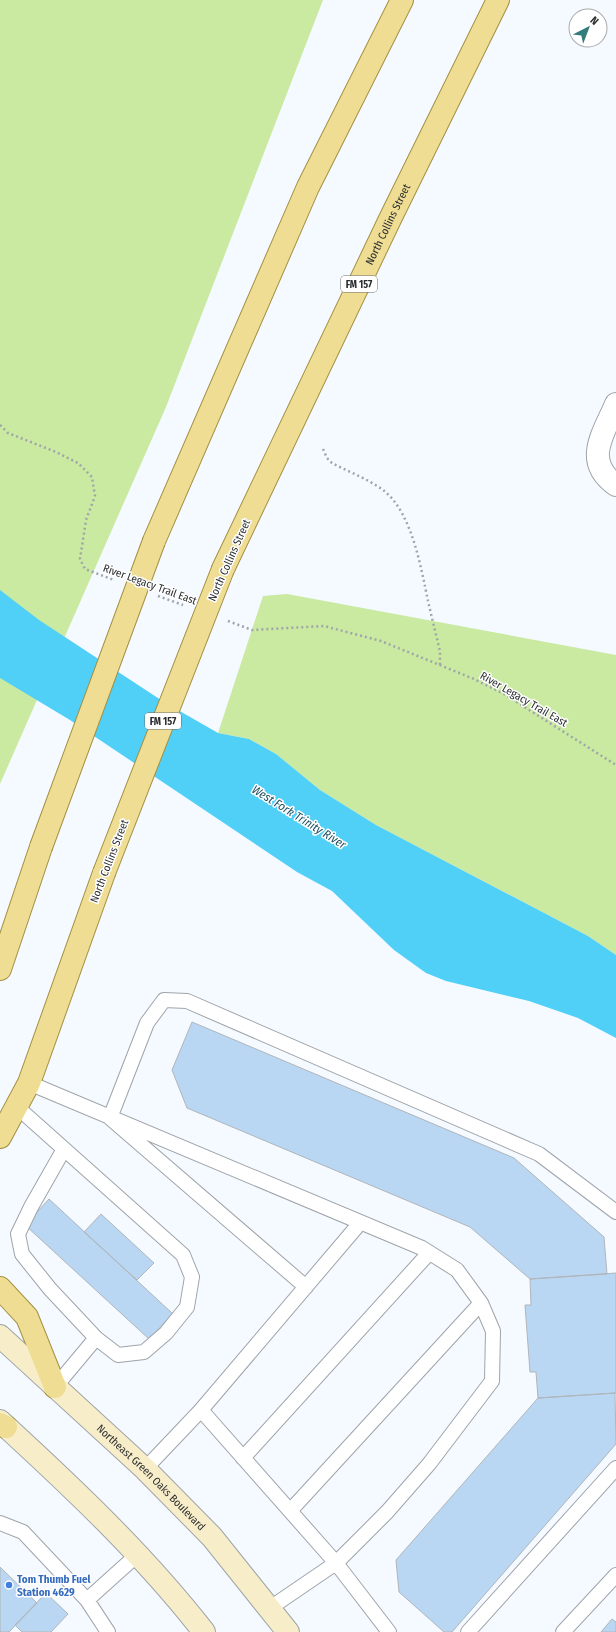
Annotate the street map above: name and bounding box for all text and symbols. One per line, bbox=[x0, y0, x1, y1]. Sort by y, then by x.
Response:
north arrow bbox=[568, 8, 608, 48]
text: N bbox=[588, 14, 601, 28]
street label: North Collins Street bbox=[363, 182, 413, 267]
road number: FM 157 bbox=[341, 276, 377, 292]
street label: North Collins Street bbox=[206, 517, 253, 603]
street label: River Legacy Trail East bbox=[101, 561, 199, 608]
street label: River Legacy Trail East bbox=[478, 669, 570, 730]
road number: FM 157 bbox=[145, 713, 181, 729]
water label: West Fork Trinity River bbox=[249, 782, 349, 852]
street label: North Collins Street bbox=[88, 817, 131, 905]
street label: Northeast Green Oaks Boulevard bbox=[94, 1422, 208, 1533]
place label: Tom Thumb Fuel Station 4629 bbox=[17, 1573, 92, 1599]
marker: Tom Thumb Fuel Station 4629 bbox=[4, 1580, 14, 1590]

